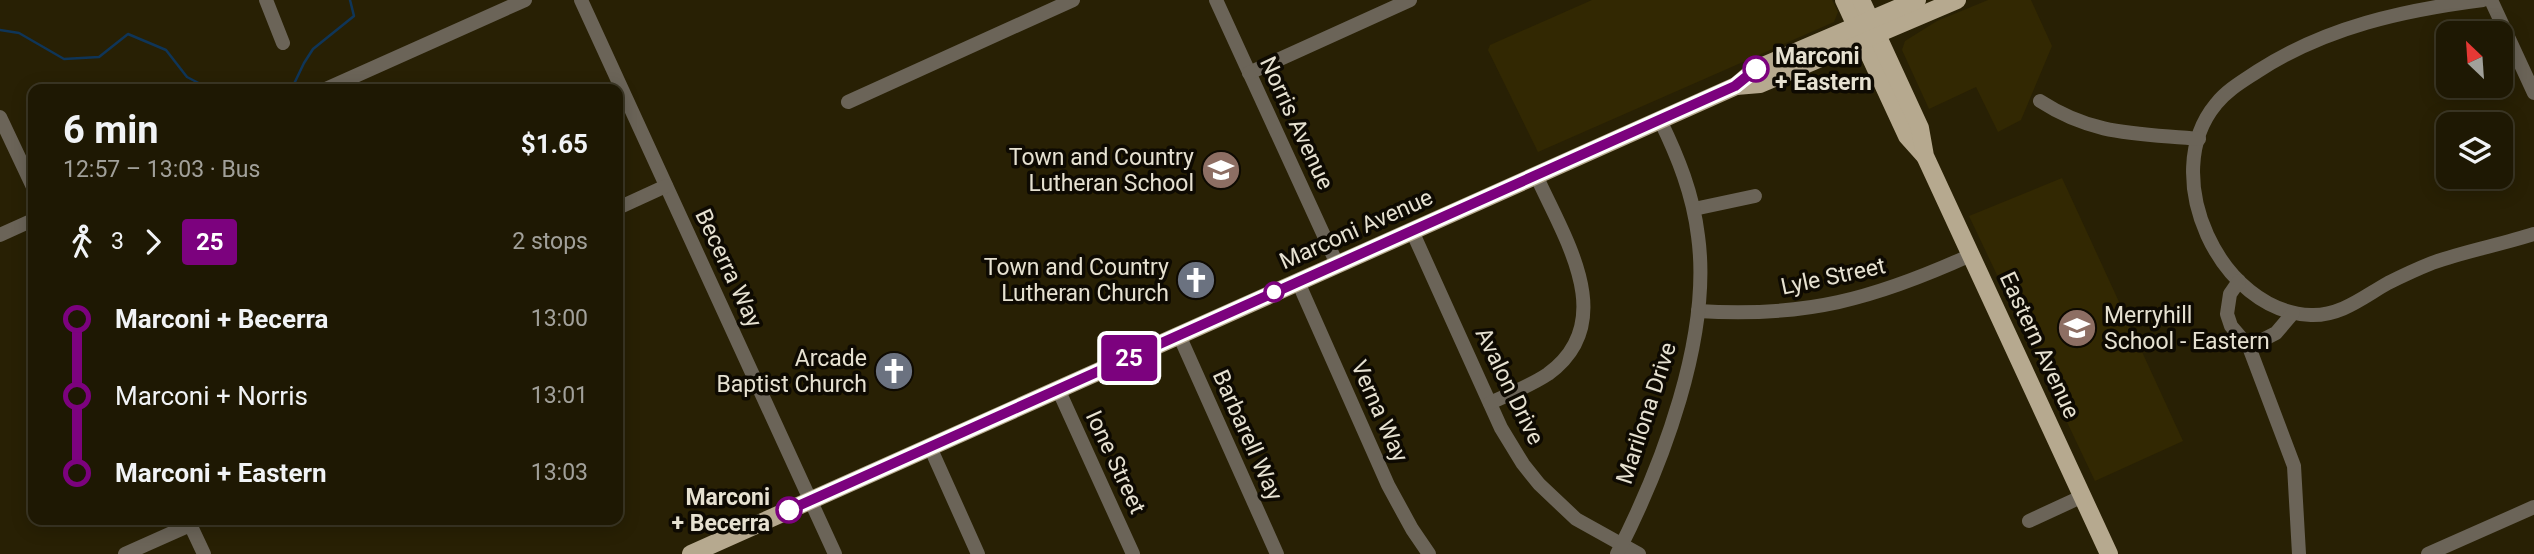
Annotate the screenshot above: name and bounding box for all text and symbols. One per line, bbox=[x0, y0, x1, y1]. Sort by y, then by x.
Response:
north arrow bbox=[2436, 21, 2513, 98]
map controls bbox=[2436, 21, 2513, 189]
place label: Marconi + Eastern bbox=[1775, 43, 1872, 96]
street label: Norris Avenue bbox=[1254, 52, 1339, 194]
marker: Marconi + Eastern bbox=[1743, 56, 1769, 82]
text: 6 min bbox=[63, 108, 159, 152]
button: layers bbox=[2436, 112, 2513, 189]
text: $1.65 bbox=[521, 129, 588, 159]
place label: Town and Country Lutheran School bbox=[1009, 144, 1194, 197]
school or university icon: Town and Country Lutheran School bbox=[1200, 149, 1242, 191]
text: 12:57 – 13:03 · Bus bbox=[63, 156, 260, 183]
street label: Marconi Avenue bbox=[1276, 184, 1437, 275]
street label: Becerra Way bbox=[689, 205, 768, 332]
icon: walk bbox=[63, 223, 101, 261]
icon: forward bbox=[134, 223, 172, 261]
text: 3 bbox=[111, 228, 124, 255]
text: 25 bbox=[196, 228, 223, 256]
text: 2 stops bbox=[512, 228, 588, 255]
street label: Lyle Street bbox=[1778, 252, 1888, 301]
place label: Town and Country Lutheran Church bbox=[984, 254, 1169, 307]
church icon: Town and Country Lutheran Church bbox=[1175, 259, 1217, 301]
street label: Eastern Avenue bbox=[1994, 268, 2085, 423]
unlabelled marker bbox=[1264, 282, 1284, 302]
place label: Merryhill School - Eastern bbox=[2104, 302, 2270, 355]
text: Marconi + Becerra bbox=[115, 304, 328, 334]
text: 13:00 bbox=[531, 305, 588, 332]
school or university icon: Merryhill School - Eastern bbox=[2056, 307, 2098, 349]
street label: Avalon Drive bbox=[1470, 323, 1549, 449]
line badge: 25 bbox=[1098, 335, 1160, 381]
street label: Marilona Drive bbox=[1611, 339, 1682, 487]
text: 25 bbox=[1115, 344, 1143, 372]
place label: Arcade Baptist Church bbox=[716, 345, 867, 398]
church icon: Arcade Baptist Church bbox=[873, 350, 915, 392]
street label: Verna Way bbox=[1345, 356, 1414, 466]
street label: Barbarell Way bbox=[1207, 366, 1288, 505]
text: Marconi + Norris bbox=[115, 381, 308, 411]
text: 13:01 bbox=[531, 382, 588, 409]
street label: Ione Street bbox=[1080, 406, 1151, 518]
text: Marconi + Eastern bbox=[115, 458, 327, 488]
text: 13:03 bbox=[531, 459, 588, 486]
place label: Marconi + Becerra bbox=[671, 484, 770, 537]
marker: Marconi + Becerra bbox=[776, 497, 802, 523]

